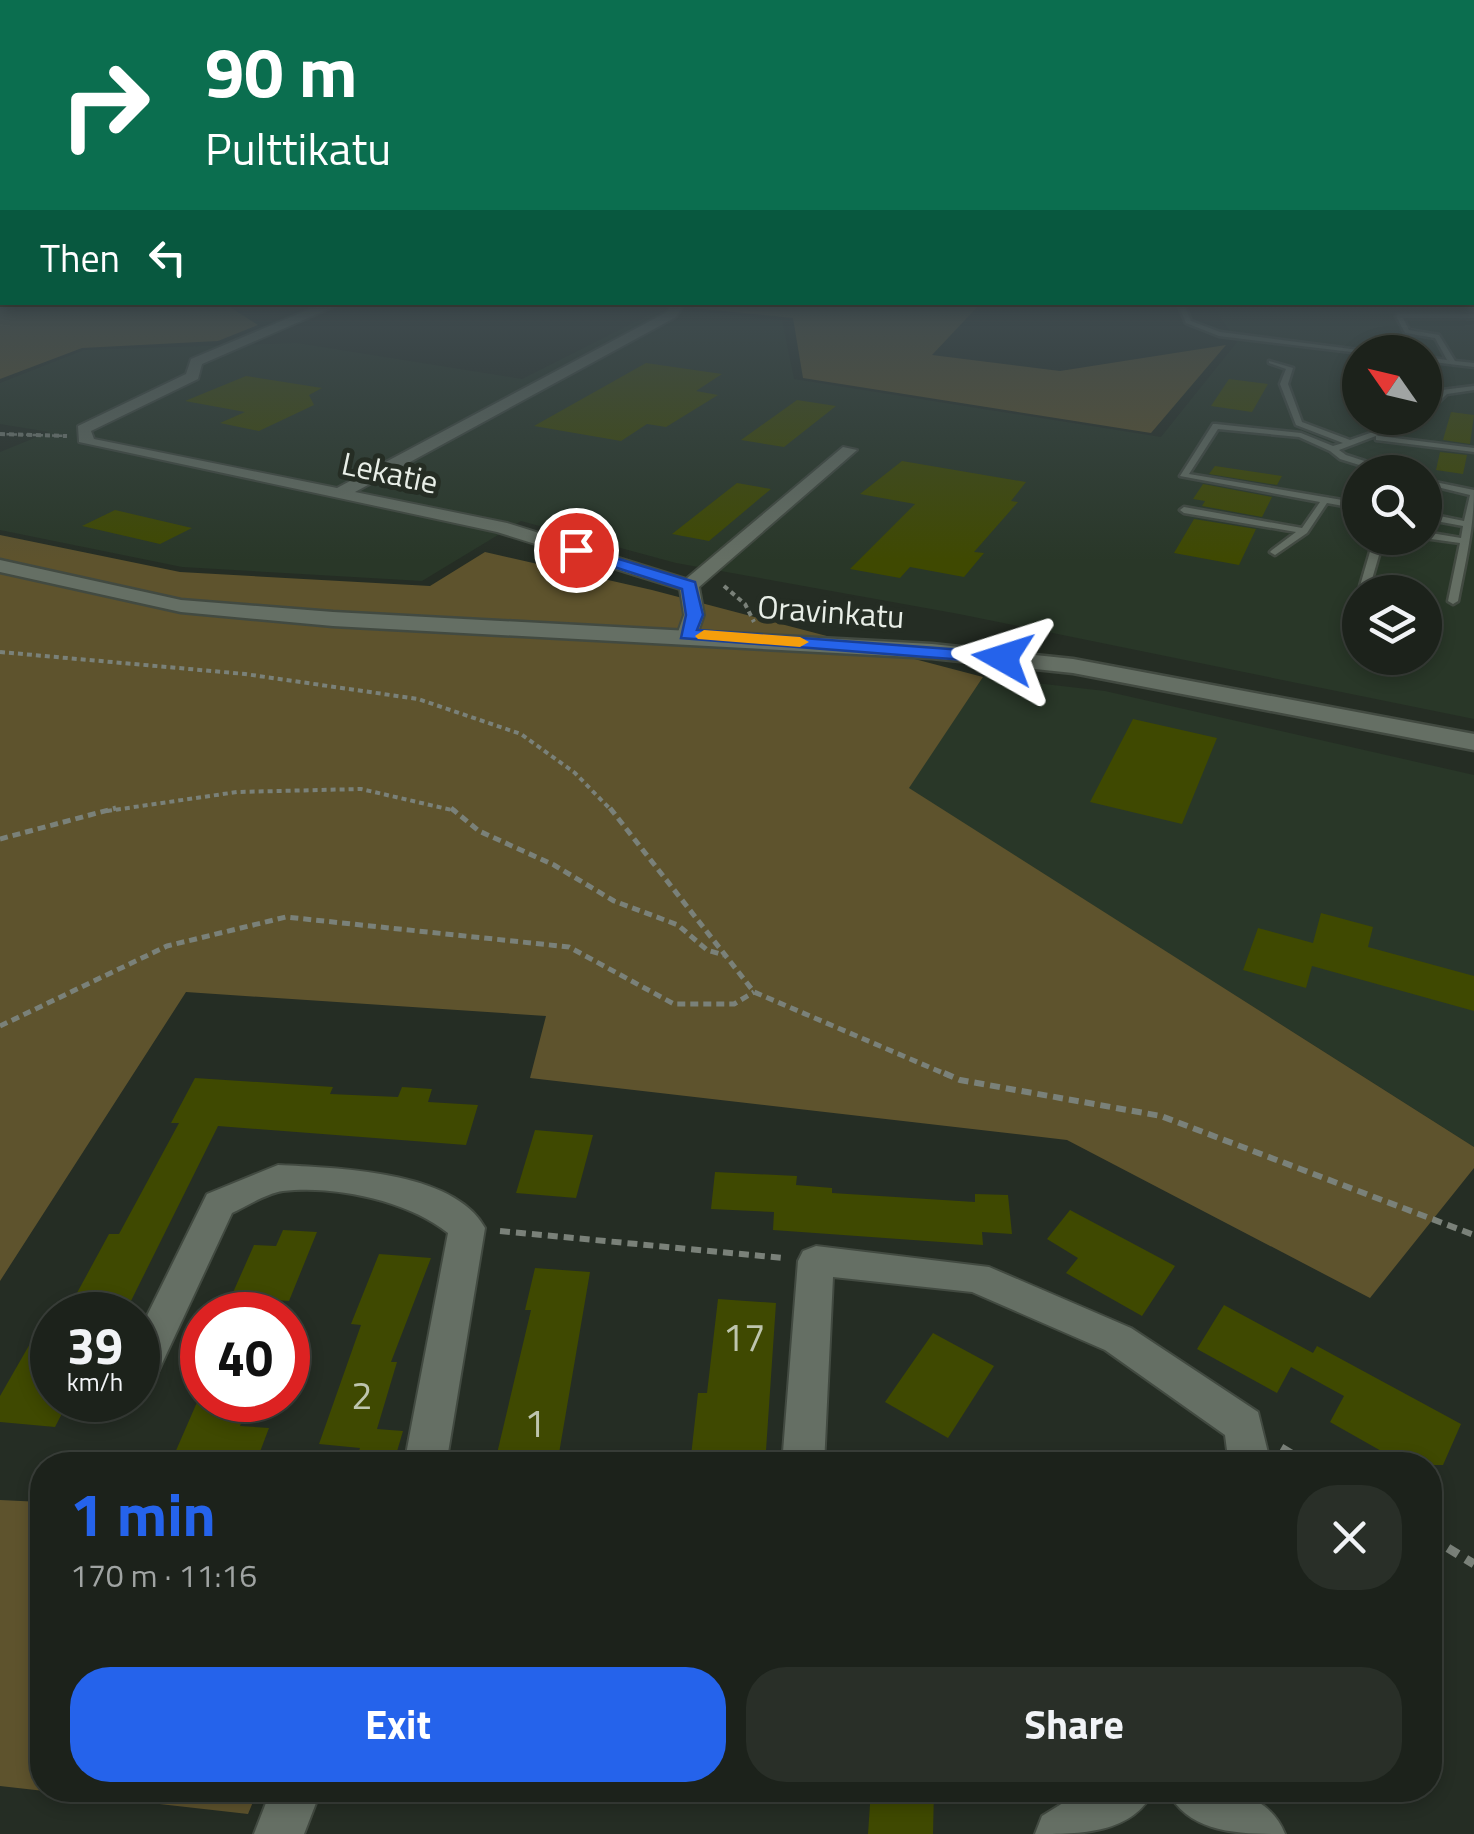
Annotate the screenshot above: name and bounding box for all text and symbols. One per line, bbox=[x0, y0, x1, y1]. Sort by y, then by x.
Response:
text: 90 m bbox=[205, 18, 358, 124]
icon: right bbox=[40, 40, 170, 170]
text: Pulttikatu bbox=[205, 114, 391, 182]
text: Then bbox=[40, 229, 120, 287]
icon: left bbox=[140, 230, 195, 285]
north arrow bbox=[1342, 335, 1442, 435]
map controls bbox=[1342, 335, 1442, 675]
street label: Lekatie bbox=[338, 438, 442, 506]
button: search bbox=[1342, 455, 1442, 555]
pin bbox=[534, 508, 619, 593]
icon: arrive bbox=[549, 523, 604, 578]
button: layers bbox=[1342, 575, 1442, 675]
street label: Oravinkatu bbox=[756, 582, 906, 640]
position arrow bbox=[951, 606, 1055, 710]
speed limit sign: 40 bbox=[180, 1292, 310, 1422]
text: 39 bbox=[67, 1307, 123, 1383]
house number: 17 bbox=[723, 1308, 765, 1366]
text: km/h bbox=[67, 1363, 123, 1401]
house number: 2 bbox=[351, 1366, 373, 1424]
house number: 1 bbox=[524, 1394, 546, 1452]
text: 1 min bbox=[70, 1468, 216, 1559]
button: close bbox=[1297, 1485, 1402, 1590]
text: 170 m · 11:16 bbox=[70, 1551, 257, 1599]
button: Exit bbox=[70, 1667, 726, 1782]
button: Share bbox=[746, 1667, 1402, 1782]

